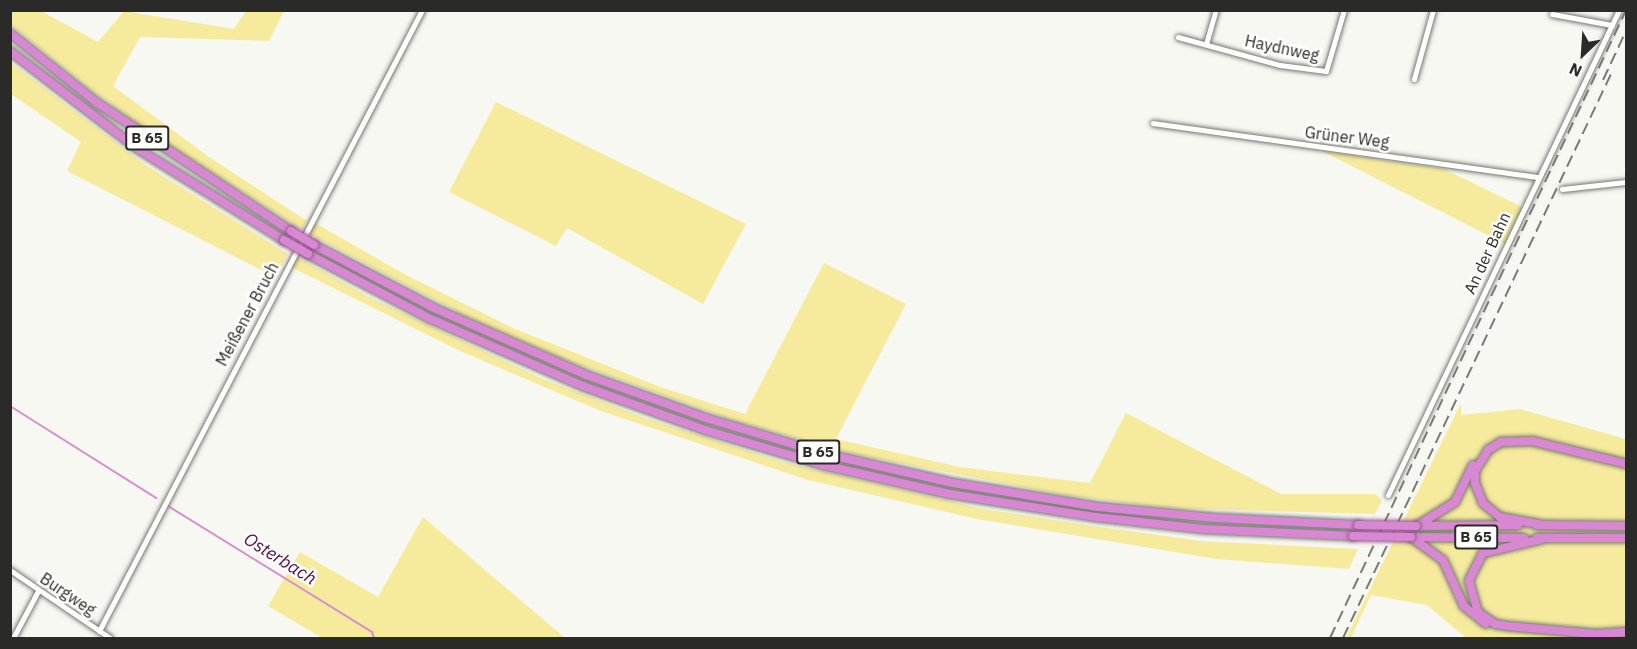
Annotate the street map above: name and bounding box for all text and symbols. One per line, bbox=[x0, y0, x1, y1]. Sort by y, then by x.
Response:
north arrow bbox=[1553, 24, 1613, 84]
street label: Haydnweg bbox=[1243, 31, 1321, 65]
text: N bbox=[1566, 59, 1585, 82]
street label: Grüner Weg bbox=[1304, 122, 1390, 152]
road number: B 65 bbox=[124, 126, 170, 150]
street label: An der Bahn bbox=[1460, 209, 1514, 297]
street label: Meißener Bruch bbox=[212, 259, 282, 369]
road number: B 65 bbox=[796, 440, 840, 464]
road number: B 65 bbox=[1454, 525, 1498, 549]
water label: Osterbach bbox=[240, 528, 320, 590]
street label: Burgweg bbox=[37, 568, 99, 620]

